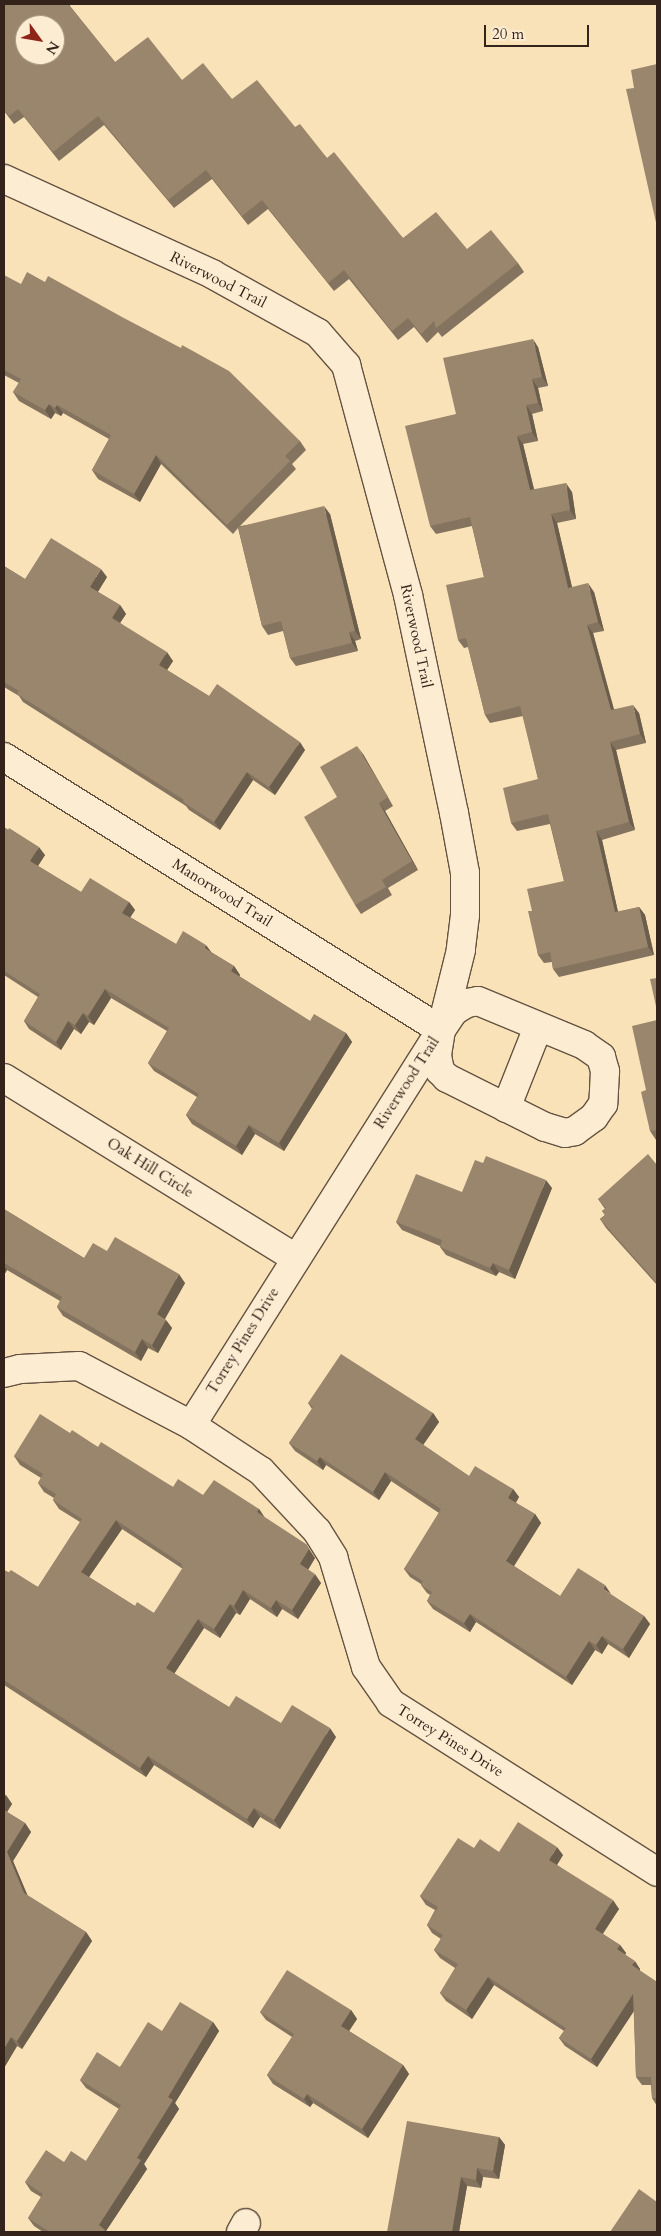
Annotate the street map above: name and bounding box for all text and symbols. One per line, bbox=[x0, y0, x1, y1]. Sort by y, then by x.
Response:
north arrow bbox=[15, 15, 65, 65]
scale bar bbox=[486, 15, 591, 47]
text: 20 m bbox=[492, 24, 524, 44]
text: N bbox=[41, 37, 64, 58]
street label: Riverwood Trail bbox=[167, 248, 269, 312]
street label: Riverwood Trail bbox=[396, 582, 436, 690]
street label: Manorwood Trail bbox=[169, 855, 275, 931]
street label: Riverwood Trail bbox=[371, 1034, 443, 1132]
street label: Oak Hill Circle bbox=[103, 1134, 197, 1202]
street label: Torrey Pines Drive bbox=[203, 1284, 283, 1398]
street label: Torrey Pines Drive bbox=[393, 1701, 507, 1781]

